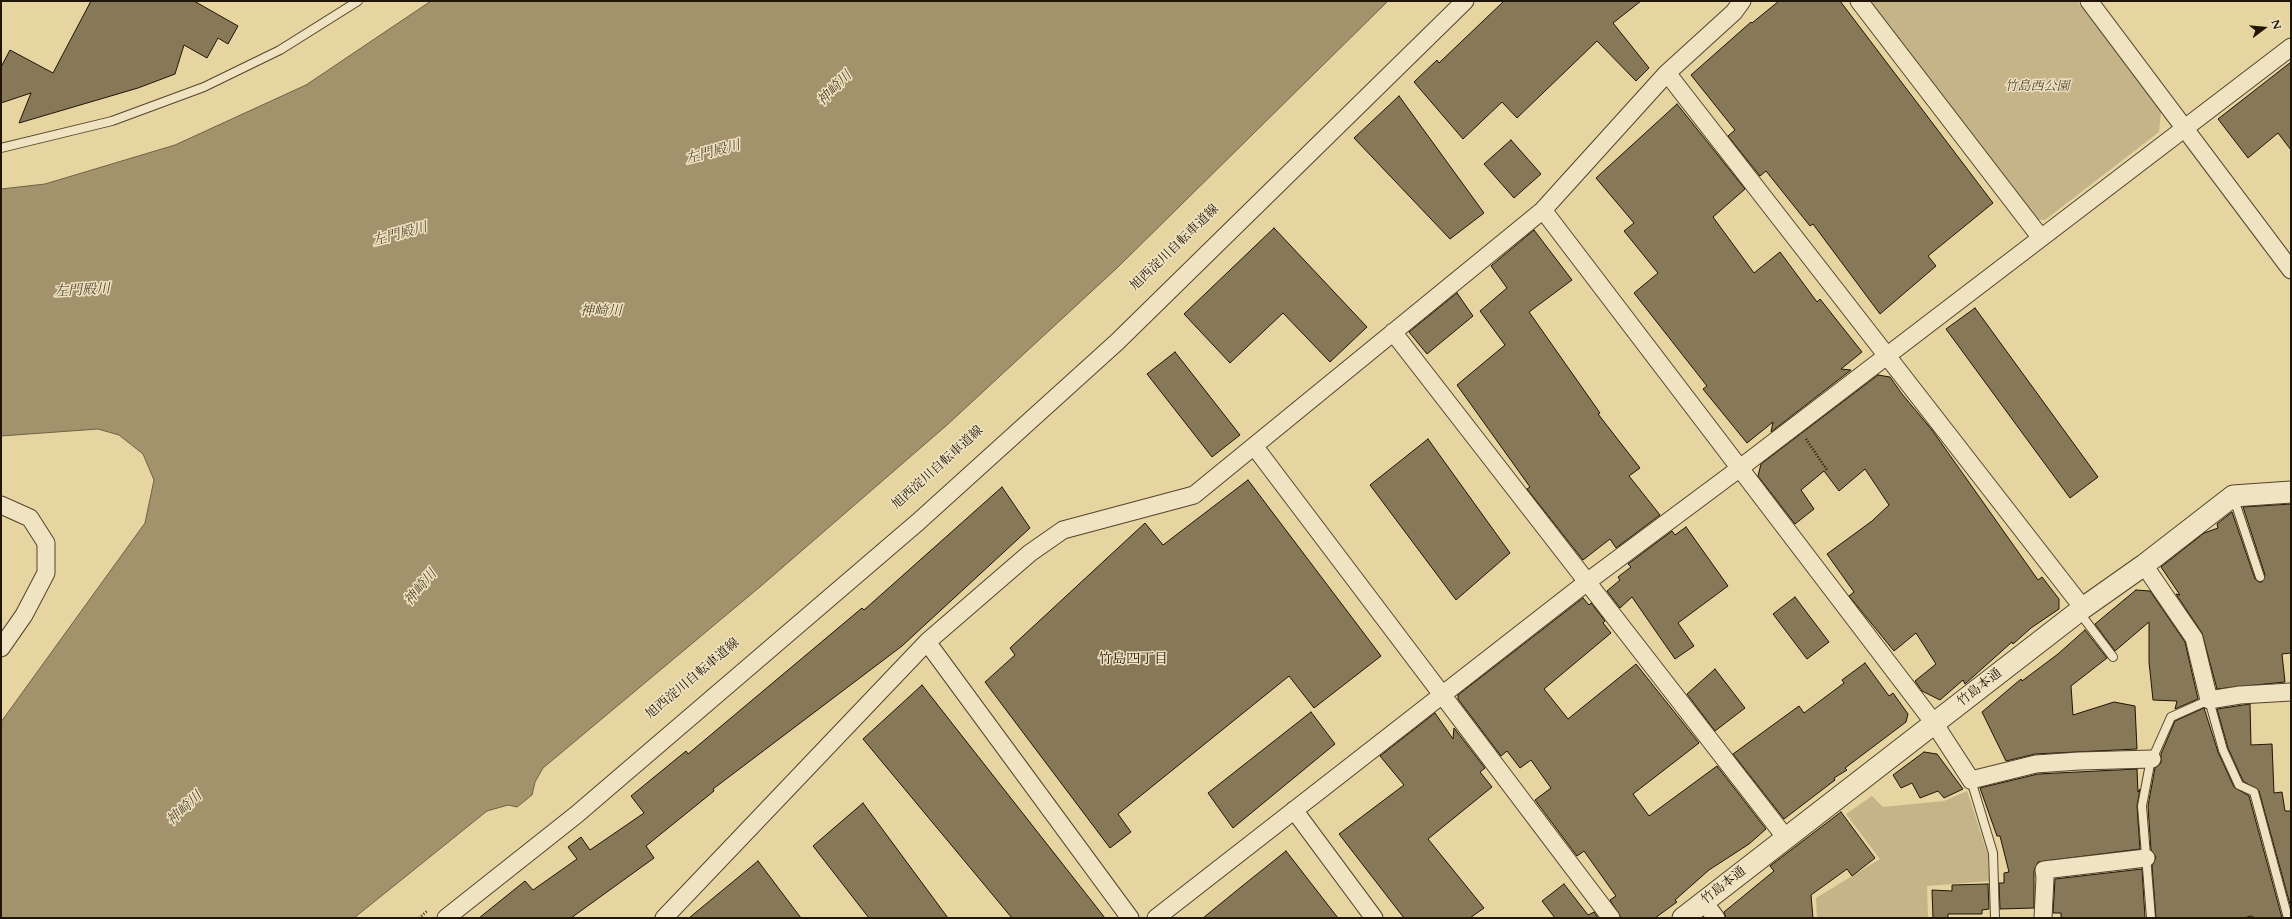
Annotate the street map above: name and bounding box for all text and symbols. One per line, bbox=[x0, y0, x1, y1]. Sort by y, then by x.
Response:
north arrow bbox=[2244, 8, 2284, 48]
text: N bbox=[2267, 18, 2285, 31]
water label: 神崎川 bbox=[814, 68, 856, 110]
park label: 竹島西公園 bbox=[2005, 79, 2069, 95]
water label: 左門殿川 bbox=[684, 138, 742, 168]
street label: 旭西淀川自転車道線 bbox=[1128, 202, 1222, 294]
water label: 左門殿川 bbox=[371, 220, 429, 250]
water label: 左門殿川 bbox=[54, 281, 110, 301]
water label: 神崎川 bbox=[580, 304, 622, 320]
street label: 旭西淀川自転車道線 bbox=[889, 423, 987, 513]
water label: 神崎川 bbox=[401, 567, 441, 609]
street label: 旭西淀川自転車道線 bbox=[643, 635, 743, 723]
district label: 竹島四丁目 bbox=[1098, 652, 1168, 668]
street label: 竹島本通 bbox=[1955, 666, 2005, 710]
water label: 神崎川 bbox=[164, 789, 206, 829]
street label: 竹島本通 bbox=[1699, 864, 1749, 908]

